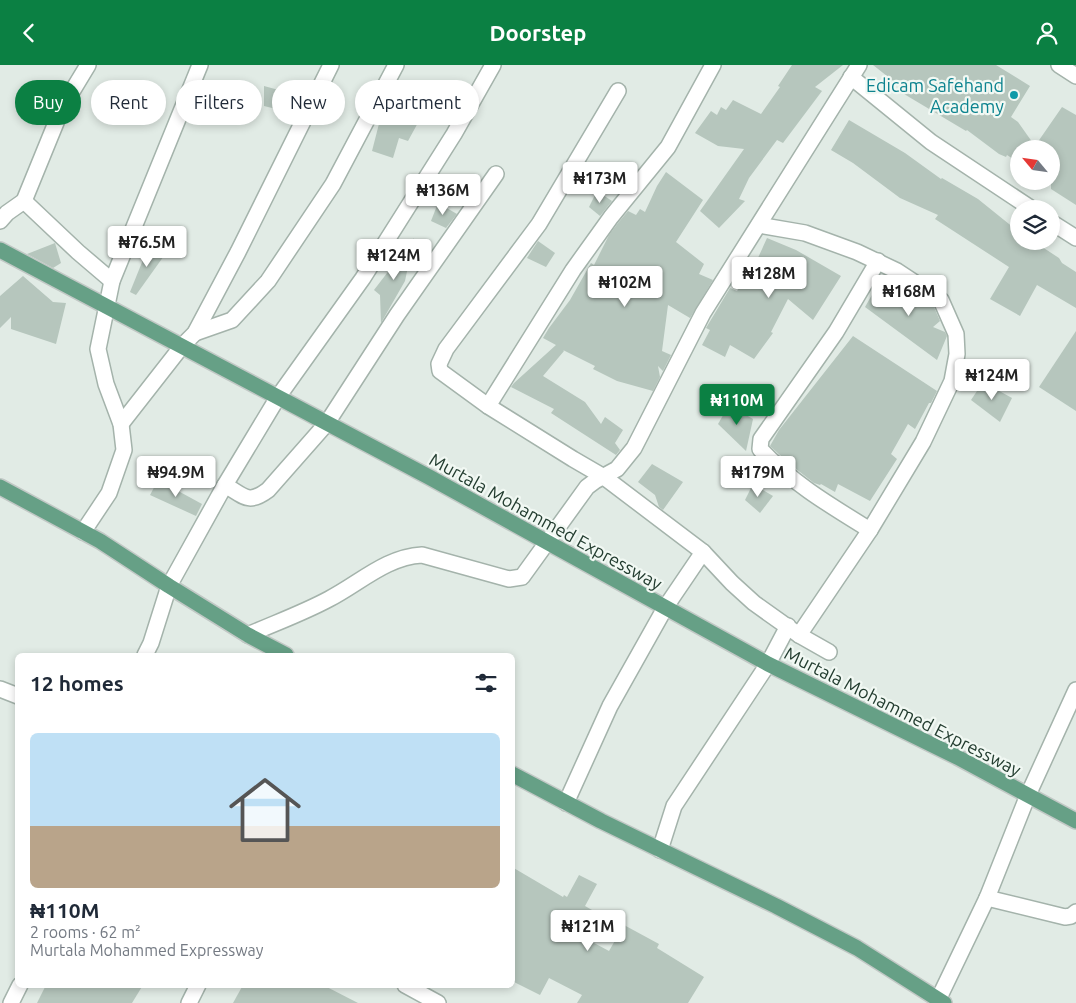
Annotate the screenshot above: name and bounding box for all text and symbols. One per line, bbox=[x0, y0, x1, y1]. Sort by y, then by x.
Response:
icon: back bbox=[15, 19, 43, 47]
icon: person bbox=[1033, 19, 1061, 47]
text: Doorstep bbox=[490, 20, 586, 45]
place label: Edicam Safehand Academy bbox=[866, 75, 1004, 116]
chip: Buy bbox=[15, 80, 81, 125]
chip: Rent bbox=[91, 80, 166, 125]
chip: Filters bbox=[176, 80, 262, 125]
chip: New bbox=[272, 80, 345, 125]
chip: Apartment bbox=[355, 80, 479, 125]
marker: Edicam Safehand Academy bbox=[1008, 89, 1020, 101]
north arrow bbox=[1010, 140, 1060, 190]
map controls bbox=[1010, 140, 1060, 250]
pin: ₦173M bbox=[565, 161, 635, 204]
text: ₦173M bbox=[574, 169, 626, 187]
pin: ₦136M bbox=[408, 173, 478, 216]
text: ₦136M bbox=[417, 181, 469, 199]
button: layers bbox=[1010, 200, 1060, 250]
pin: ₦76.5M bbox=[106, 225, 188, 268]
text: ₦76.5M bbox=[119, 233, 175, 251]
pin: ₦124M bbox=[359, 239, 429, 281]
text: ₦124M bbox=[368, 246, 420, 264]
pin: ₦128M bbox=[734, 257, 804, 299]
text: ₦128M bbox=[743, 264, 795, 282]
pin: ₦102M bbox=[590, 265, 660, 308]
text: ₦102M bbox=[599, 273, 651, 291]
pin: ₦168M bbox=[874, 275, 944, 317]
text: ₦168M bbox=[883, 282, 935, 300]
pin: ₦124M bbox=[957, 359, 1027, 401]
text: ₦124M bbox=[966, 366, 1018, 384]
pin: ₦110M bbox=[702, 383, 772, 426]
text: ₦110M bbox=[711, 391, 763, 409]
street label: Murtala Mohammed Expressway bbox=[426, 449, 666, 594]
pin: ₦94.9M bbox=[135, 455, 217, 498]
pin: ₦179M bbox=[723, 455, 793, 498]
text: ₦94.9M bbox=[148, 463, 204, 481]
text: ₦179M bbox=[732, 463, 784, 481]
street label: Murtala Mohammed Expressway bbox=[781, 642, 1025, 780]
icon: filters bbox=[472, 669, 500, 697]
text: 12 homes bbox=[30, 671, 124, 695]
icon: home bbox=[220, 765, 310, 855]
text: ₦110M bbox=[30, 898, 99, 922]
pin: ₦121M bbox=[553, 909, 623, 952]
text: ₦121M bbox=[562, 917, 614, 935]
text: 2 rooms · 62 m² bbox=[30, 923, 141, 941]
text: Murtala Mohammed Expressway bbox=[30, 941, 263, 959]

